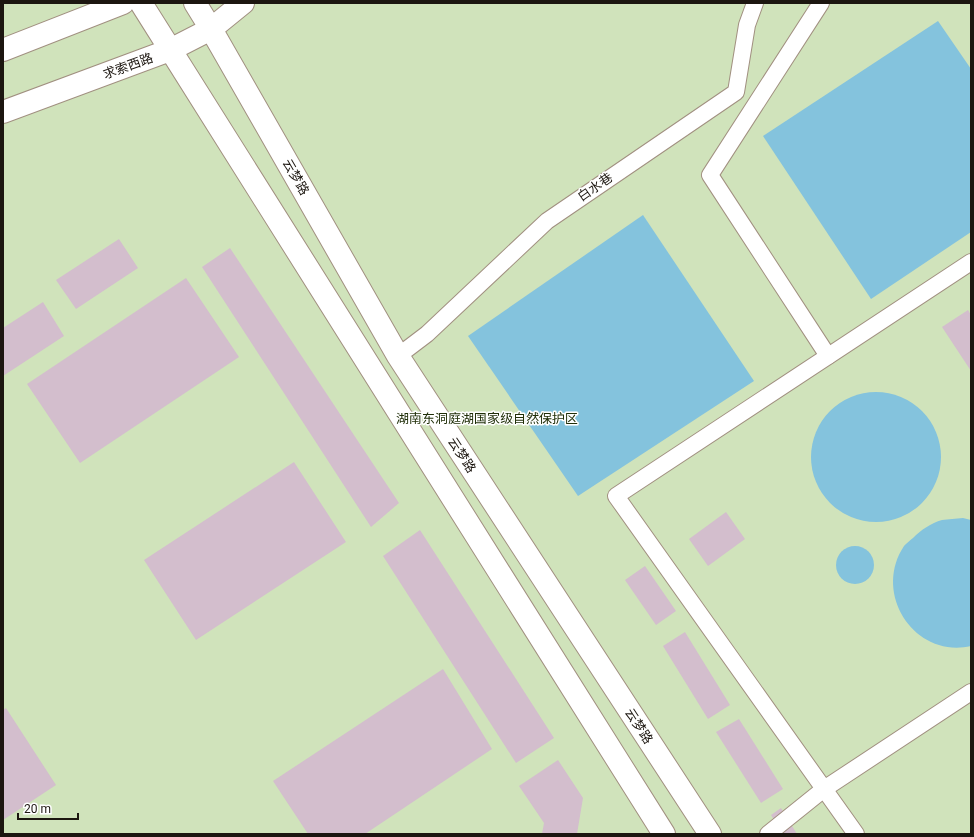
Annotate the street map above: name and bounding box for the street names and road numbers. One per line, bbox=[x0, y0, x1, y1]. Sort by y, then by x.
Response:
street label: 求索西路 bbox=[101, 50, 155, 82]
street label: 云梦路 bbox=[280, 156, 312, 198]
street label: 白水巷 bbox=[575, 170, 615, 204]
street label: 云梦路 bbox=[445, 435, 479, 475]
street label: 云梦路 bbox=[622, 706, 656, 746]

